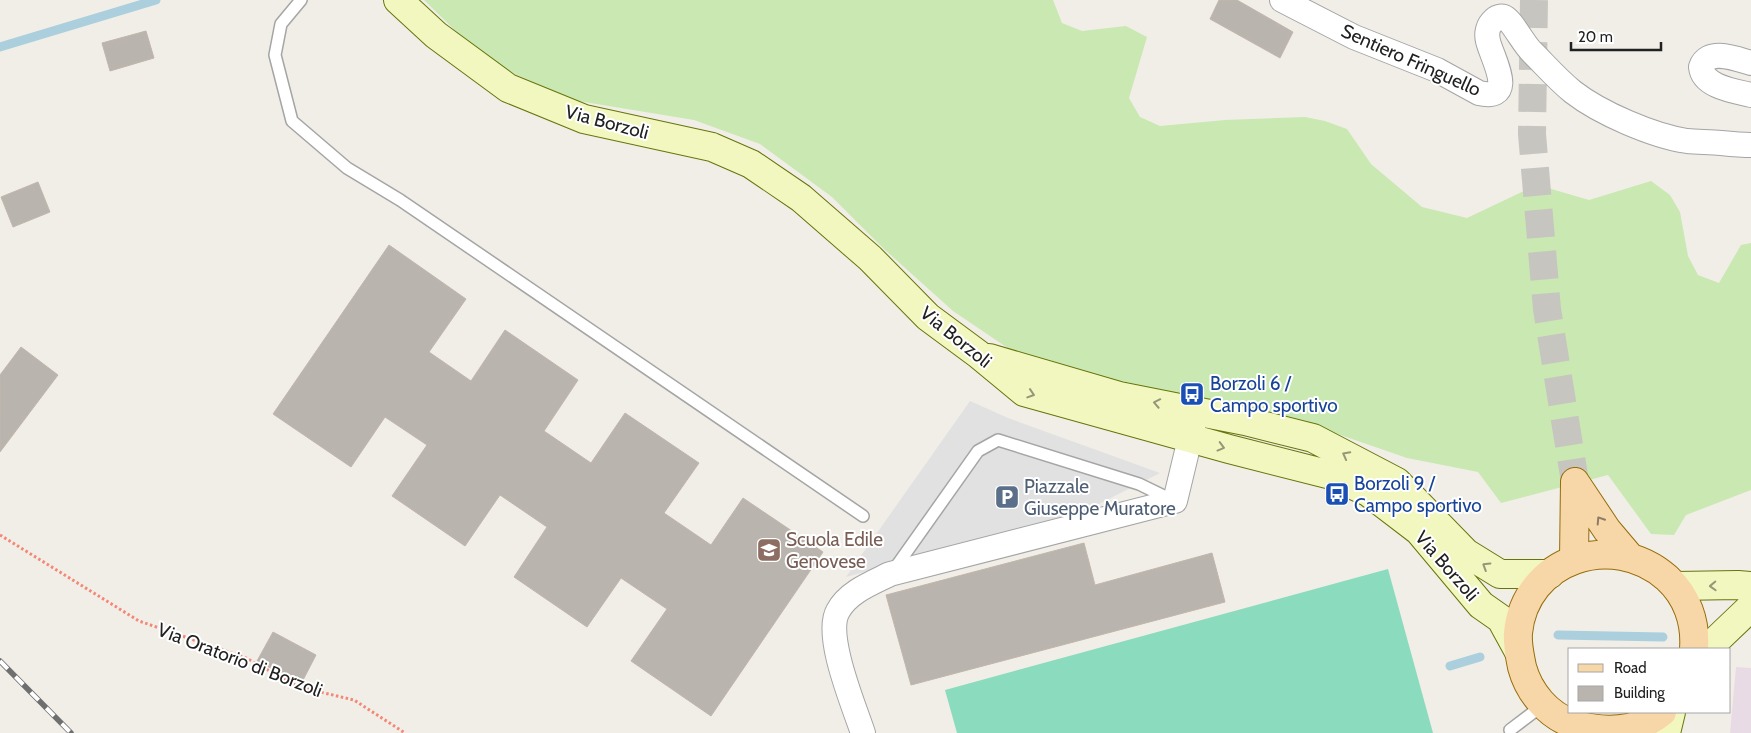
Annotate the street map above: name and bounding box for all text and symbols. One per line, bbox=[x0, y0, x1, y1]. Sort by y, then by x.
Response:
street label: Sentiero Fringuello bbox=[1338, 19, 1484, 101]
scale bar bbox=[1571, 20, 1661, 52]
text: 20 m bbox=[1578, 28, 1613, 46]
street label: Via Borzoli bbox=[563, 100, 651, 144]
street label: Via Borzoli bbox=[916, 301, 996, 373]
place label: Borzoli 6 / Campo sportivo bbox=[1210, 372, 1338, 417]
bus stop icon: Borzoli 6 / Campo sportivo bbox=[1179, 381, 1205, 407]
one-way arrow bbox=[1026, 388, 1034, 398]
one-way arrow bbox=[1153, 399, 1161, 409]
one-way arrow bbox=[1216, 441, 1225, 452]
one-way arrow bbox=[1343, 451, 1352, 461]
place label: Borzoli 9 / Campo sportivo bbox=[1354, 472, 1482, 517]
place label: Piazzale Giuseppe Muratore bbox=[1024, 475, 1176, 520]
bus stop icon: Borzoli 9 / Campo sportivo bbox=[1324, 481, 1350, 507]
parking icon: Piazzale Giuseppe Muratore bbox=[994, 484, 1020, 510]
one-way arrow bbox=[1597, 517, 1606, 526]
street label: Via Borzoli bbox=[1410, 526, 1484, 606]
place label: Scuola Edile Genovese bbox=[786, 528, 883, 573]
school or university icon: Scuola Edile Genovese bbox=[756, 537, 782, 563]
one-way arrow bbox=[1483, 562, 1492, 572]
one-way arrow bbox=[1709, 580, 1717, 591]
street label: Via Oratorio di Borzoli bbox=[154, 618, 326, 702]
legend bbox=[1568, 648, 1731, 713]
text: Road bbox=[1614, 659, 1647, 677]
text: Building bbox=[1614, 684, 1665, 702]

